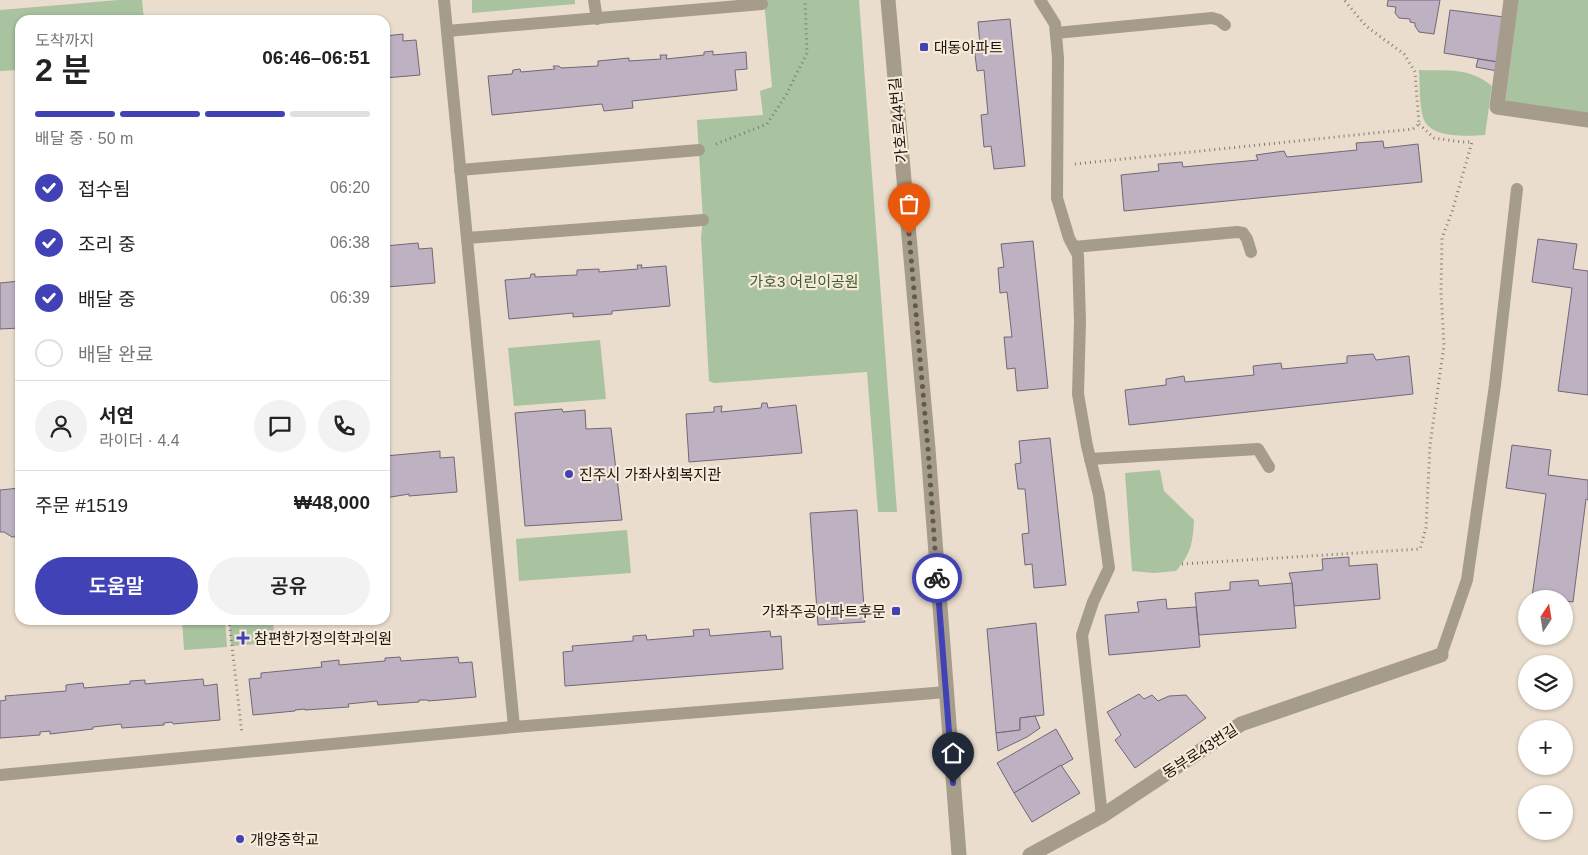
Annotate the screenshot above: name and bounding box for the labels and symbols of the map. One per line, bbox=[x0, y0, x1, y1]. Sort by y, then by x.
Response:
place label: 대동아파트 bbox=[934, 39, 1003, 56]
marker: 대동아파트 bbox=[918, 41, 930, 53]
street label: 가호로44번길 bbox=[886, 77, 910, 163]
pin bbox=[888, 183, 930, 234]
park label: 가호3 어린이공원 bbox=[749, 273, 859, 290]
place label: 진주시 가좌사회복지관 bbox=[579, 466, 721, 483]
marker: 진주시 가좌사회복지관 bbox=[563, 468, 575, 480]
courier bbox=[912, 553, 962, 603]
north arrow bbox=[1518, 590, 1572, 645]
place label: 가좌주공아파트후문 bbox=[762, 603, 886, 620]
marker: 가좌주공아파트후문 bbox=[890, 605, 902, 617]
place label: 참편한가정의학과의원 bbox=[254, 630, 392, 647]
marker: 참편한가정의학과의원 bbox=[236, 631, 250, 645]
street label: 동부로43번길 bbox=[1159, 721, 1241, 781]
pin bbox=[932, 732, 974, 783]
place label: 개양중학교 bbox=[250, 831, 319, 848]
marker: 개양중학교 bbox=[234, 833, 246, 845]

